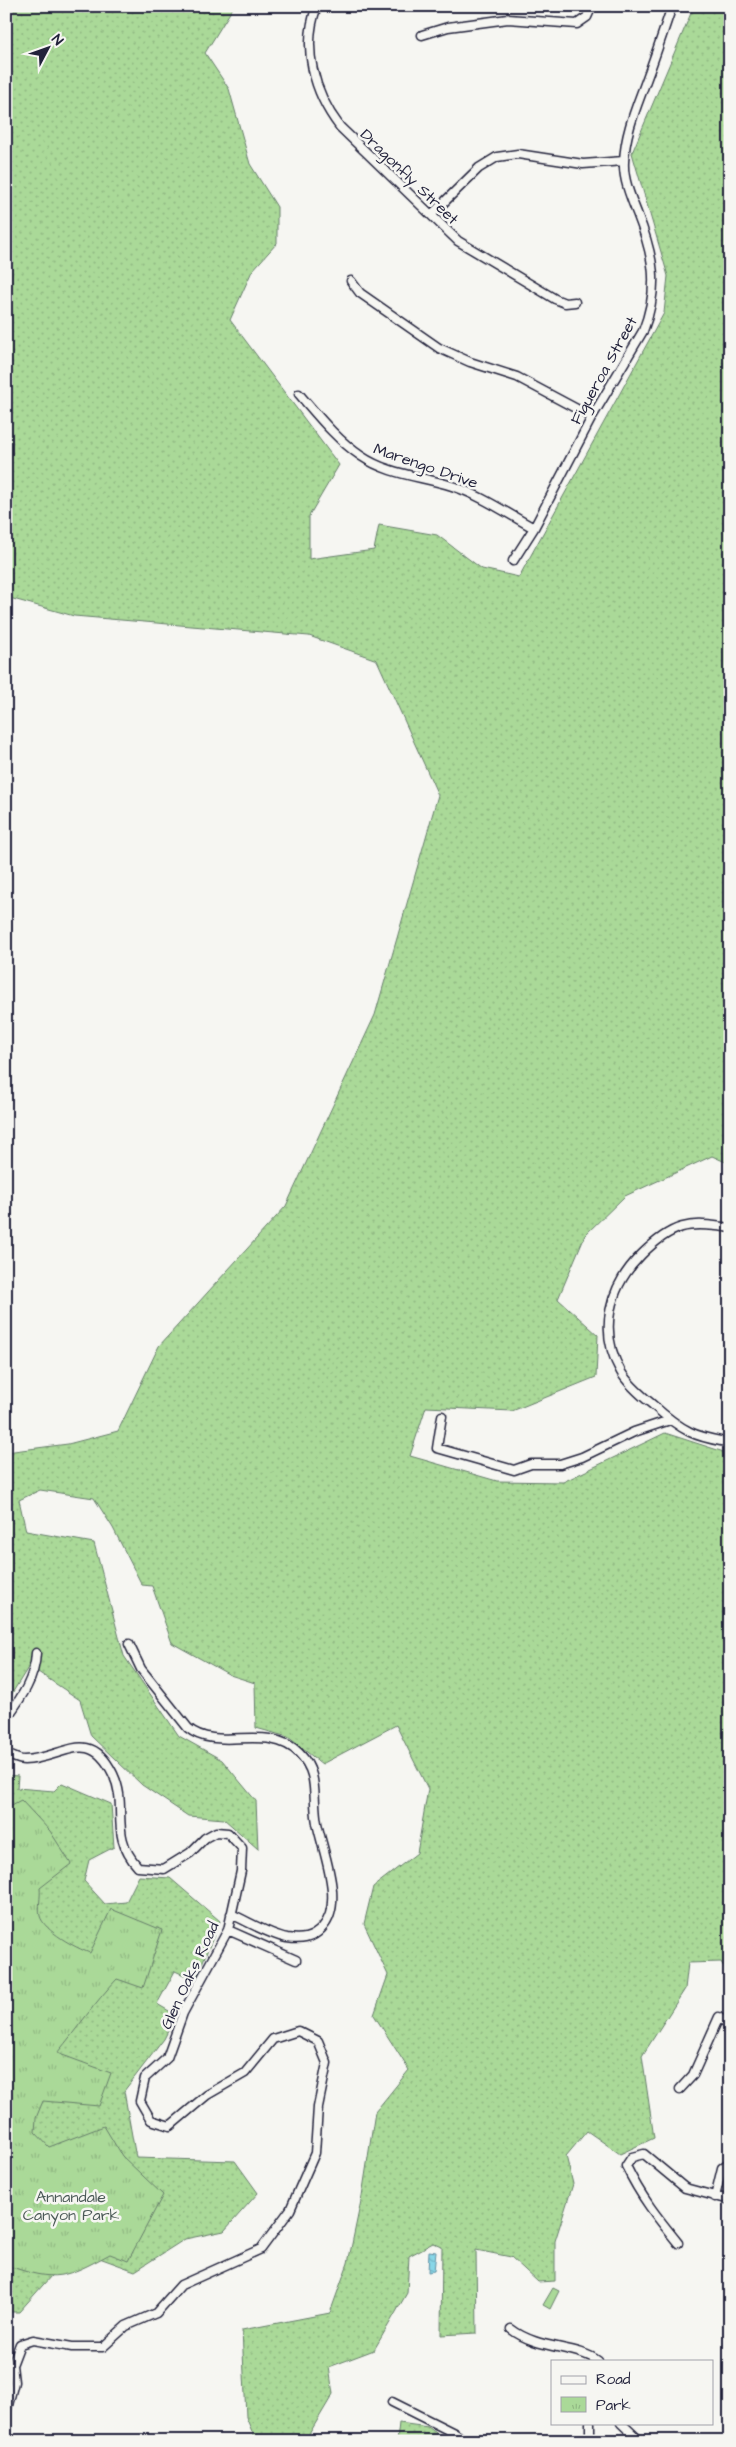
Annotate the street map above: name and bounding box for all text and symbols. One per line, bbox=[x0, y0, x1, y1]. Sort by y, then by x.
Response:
north arrow bbox=[22, 22, 72, 72]
text: N bbox=[47, 30, 68, 50]
street label: Dragonfly Street bbox=[355, 124, 464, 231]
street label: Figueroa Street bbox=[565, 312, 644, 429]
street label: Marengo Drive bbox=[370, 438, 481, 495]
street label: Glen Oaks Road bbox=[155, 1918, 224, 2033]
park label: Annandale Canyon Park bbox=[23, 2186, 120, 2227]
legend bbox=[551, 2360, 714, 2424]
text: Road bbox=[596, 2369, 631, 2390]
text: Park bbox=[596, 2395, 631, 2416]

